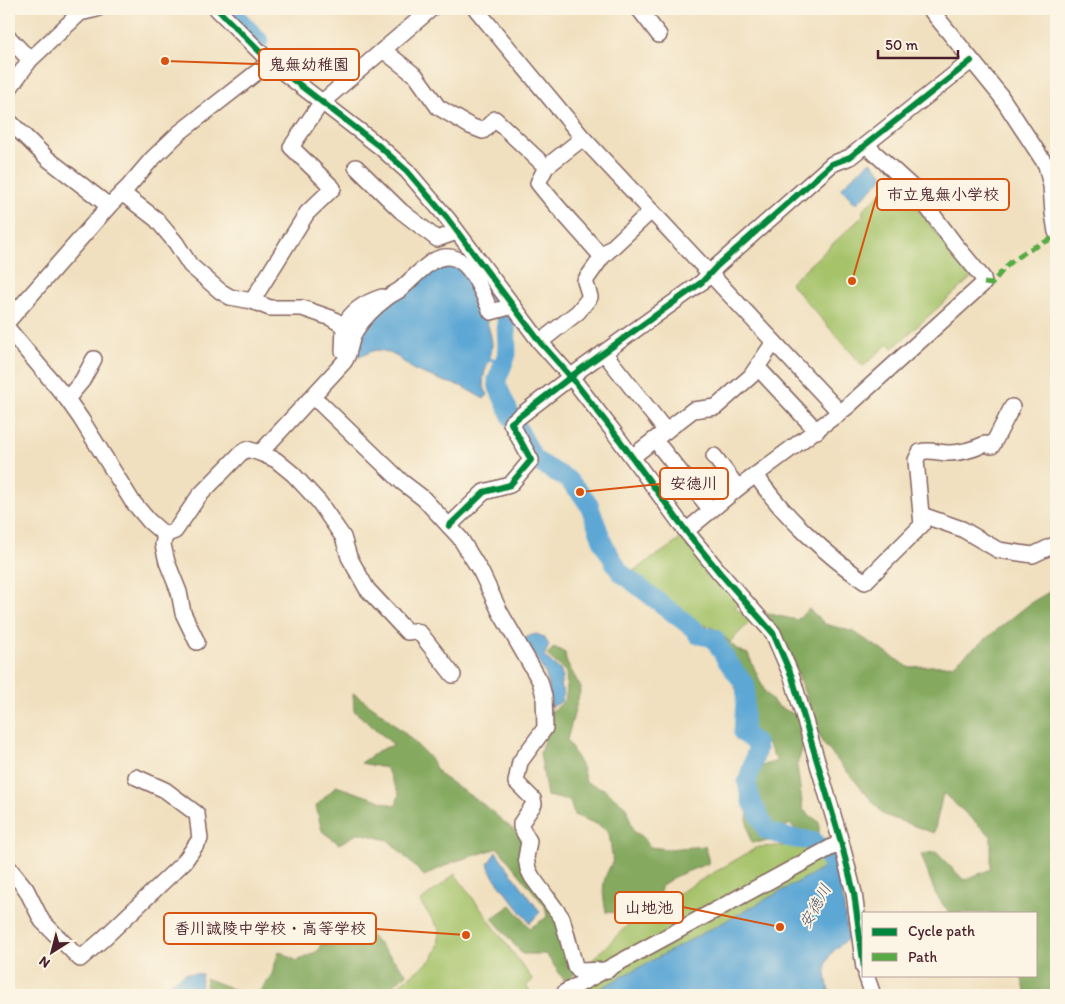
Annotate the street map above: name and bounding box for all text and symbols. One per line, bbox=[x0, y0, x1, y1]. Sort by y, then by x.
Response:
scale bar bbox=[878, 28, 958, 60]
text: 50 m bbox=[885, 36, 918, 54]
callout: 鬼無幼稚園 bbox=[259, 49, 359, 80]
text: 鬼無幼稚園 bbox=[269, 55, 349, 74]
callout: 市立鬼無小学校 bbox=[877, 179, 1009, 210]
text: 市立鬼無小学校 bbox=[887, 185, 999, 204]
callout: 安徳川 bbox=[660, 468, 728, 499]
text: 安徳川 bbox=[670, 474, 718, 493]
water label: 安徳川 bbox=[795, 880, 835, 932]
callout: 山地池 bbox=[615, 892, 683, 923]
text: 山地池 bbox=[625, 898, 673, 917]
legend bbox=[862, 912, 1038, 976]
callout: 香川誠陵中学校・高等学校 bbox=[164, 913, 376, 944]
text: 香川誠陵中学校・高等学校 bbox=[174, 919, 366, 938]
text: Cycle path bbox=[908, 922, 975, 940]
north arrow bbox=[28, 926, 78, 976]
text: Path bbox=[908, 948, 937, 966]
text: N bbox=[36, 952, 53, 972]

